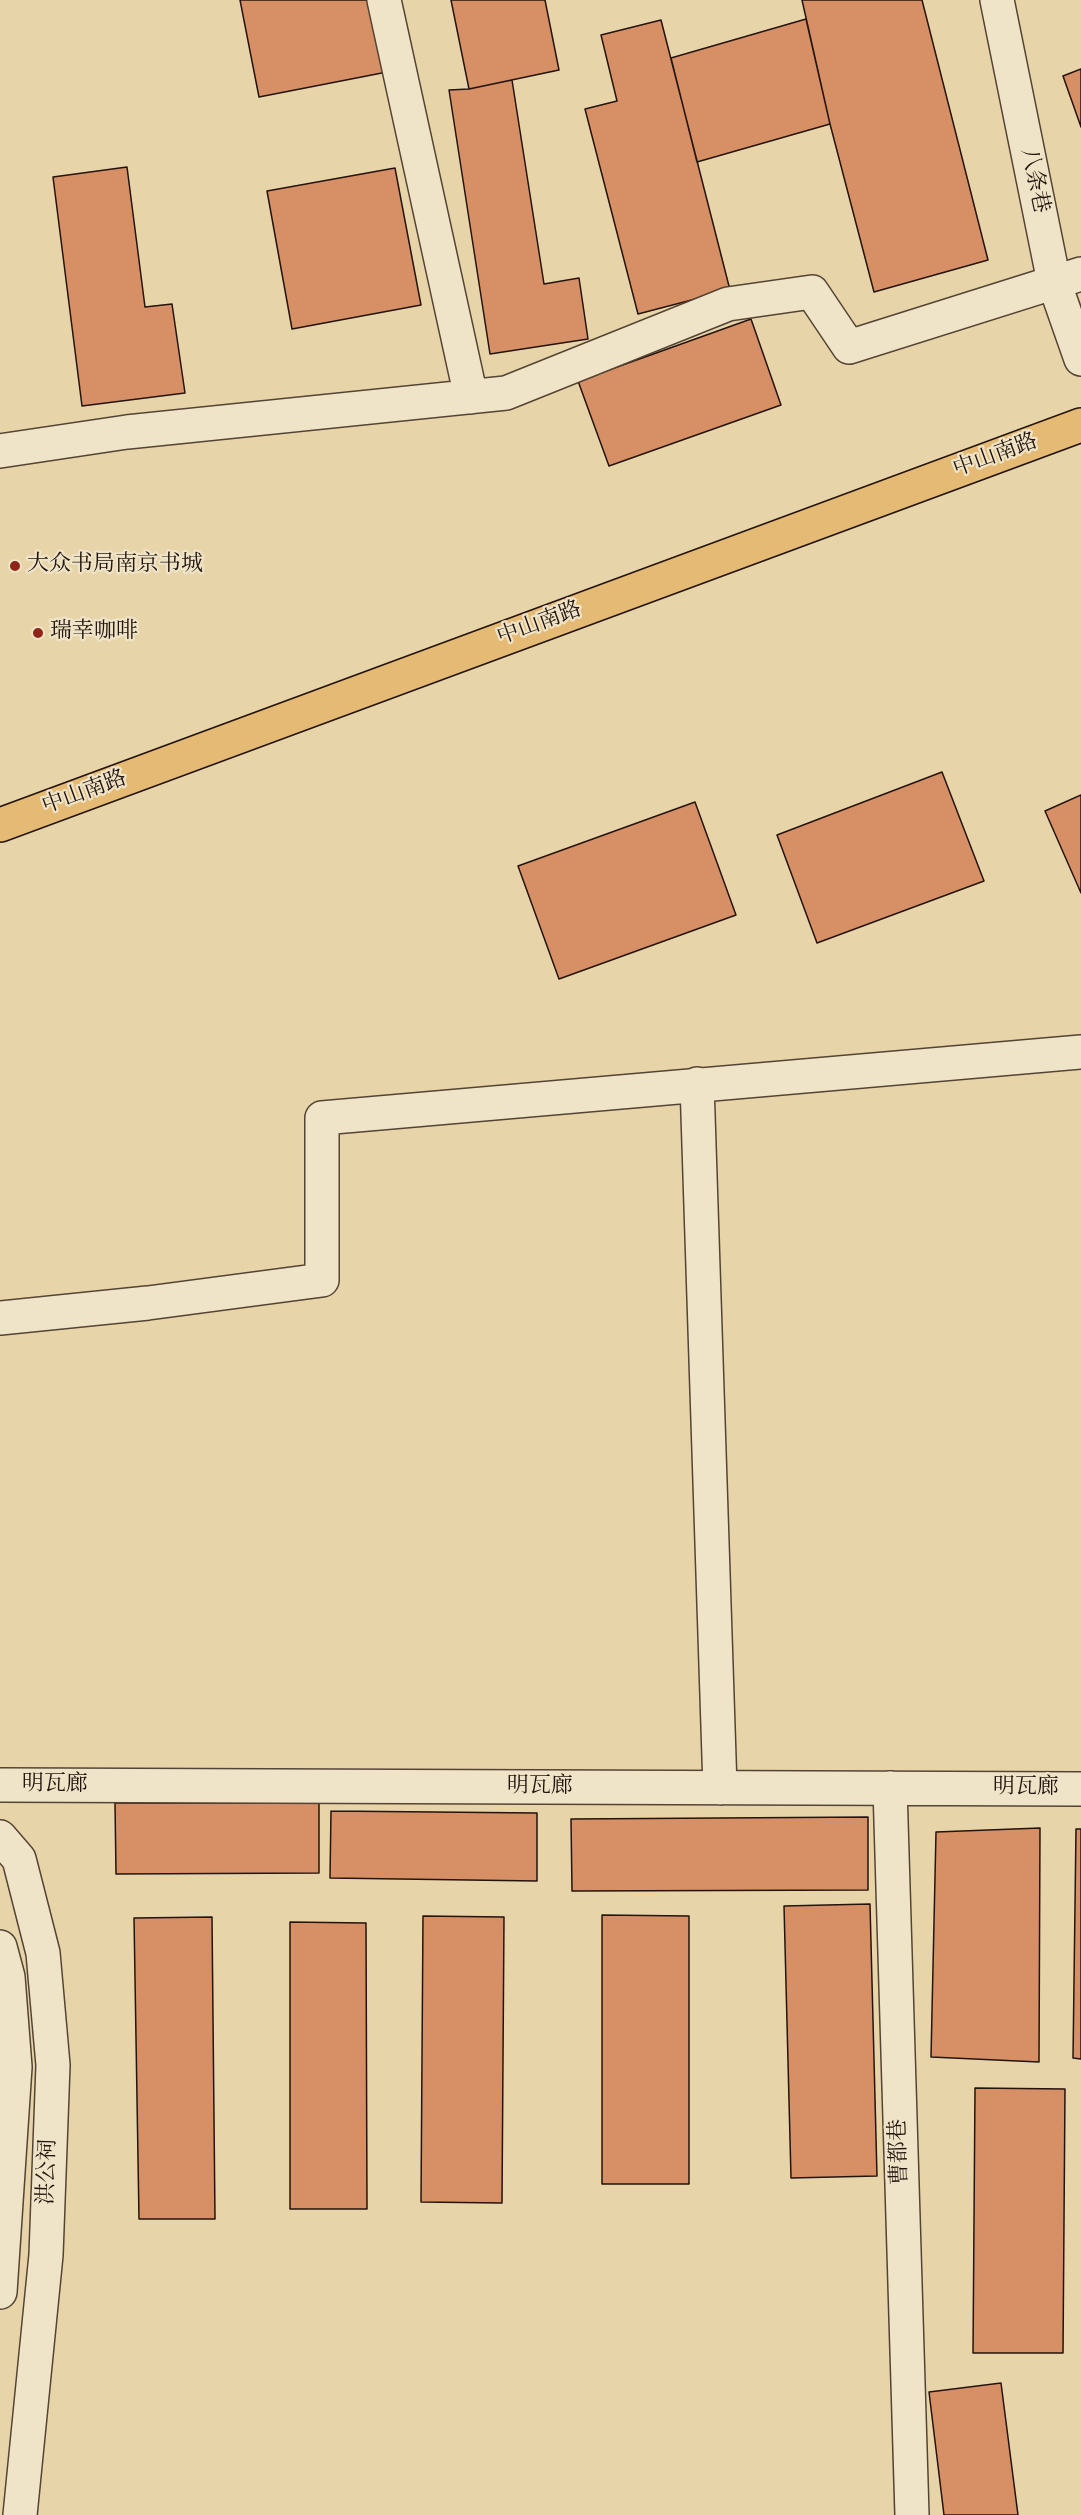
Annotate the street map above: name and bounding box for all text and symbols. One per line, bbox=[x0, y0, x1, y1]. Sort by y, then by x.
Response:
street label: 八条巷 bbox=[1013, 146, 1053, 216]
street label: 中山南路 bbox=[950, 430, 1042, 484]
place label: 大众书局南京书城 bbox=[27, 553, 203, 579]
marker: 大众书局南京书城 bbox=[8, 559, 22, 573]
street label: 中山南路 bbox=[494, 598, 586, 652]
place label: 瑞幸咖啡 bbox=[50, 620, 138, 646]
marker: 瑞幸咖啡 bbox=[31, 626, 45, 640]
street label: 中山南路 bbox=[39, 767, 131, 821]
street label: 明瓦廊 bbox=[22, 1773, 88, 1799]
street label: 明瓦廊 bbox=[507, 1775, 573, 1801]
street label: 明瓦廊 bbox=[993, 1776, 1059, 1802]
street label: 曹都巷 bbox=[887, 2119, 915, 2185]
street label: 洪公祠 bbox=[35, 2139, 63, 2205]

